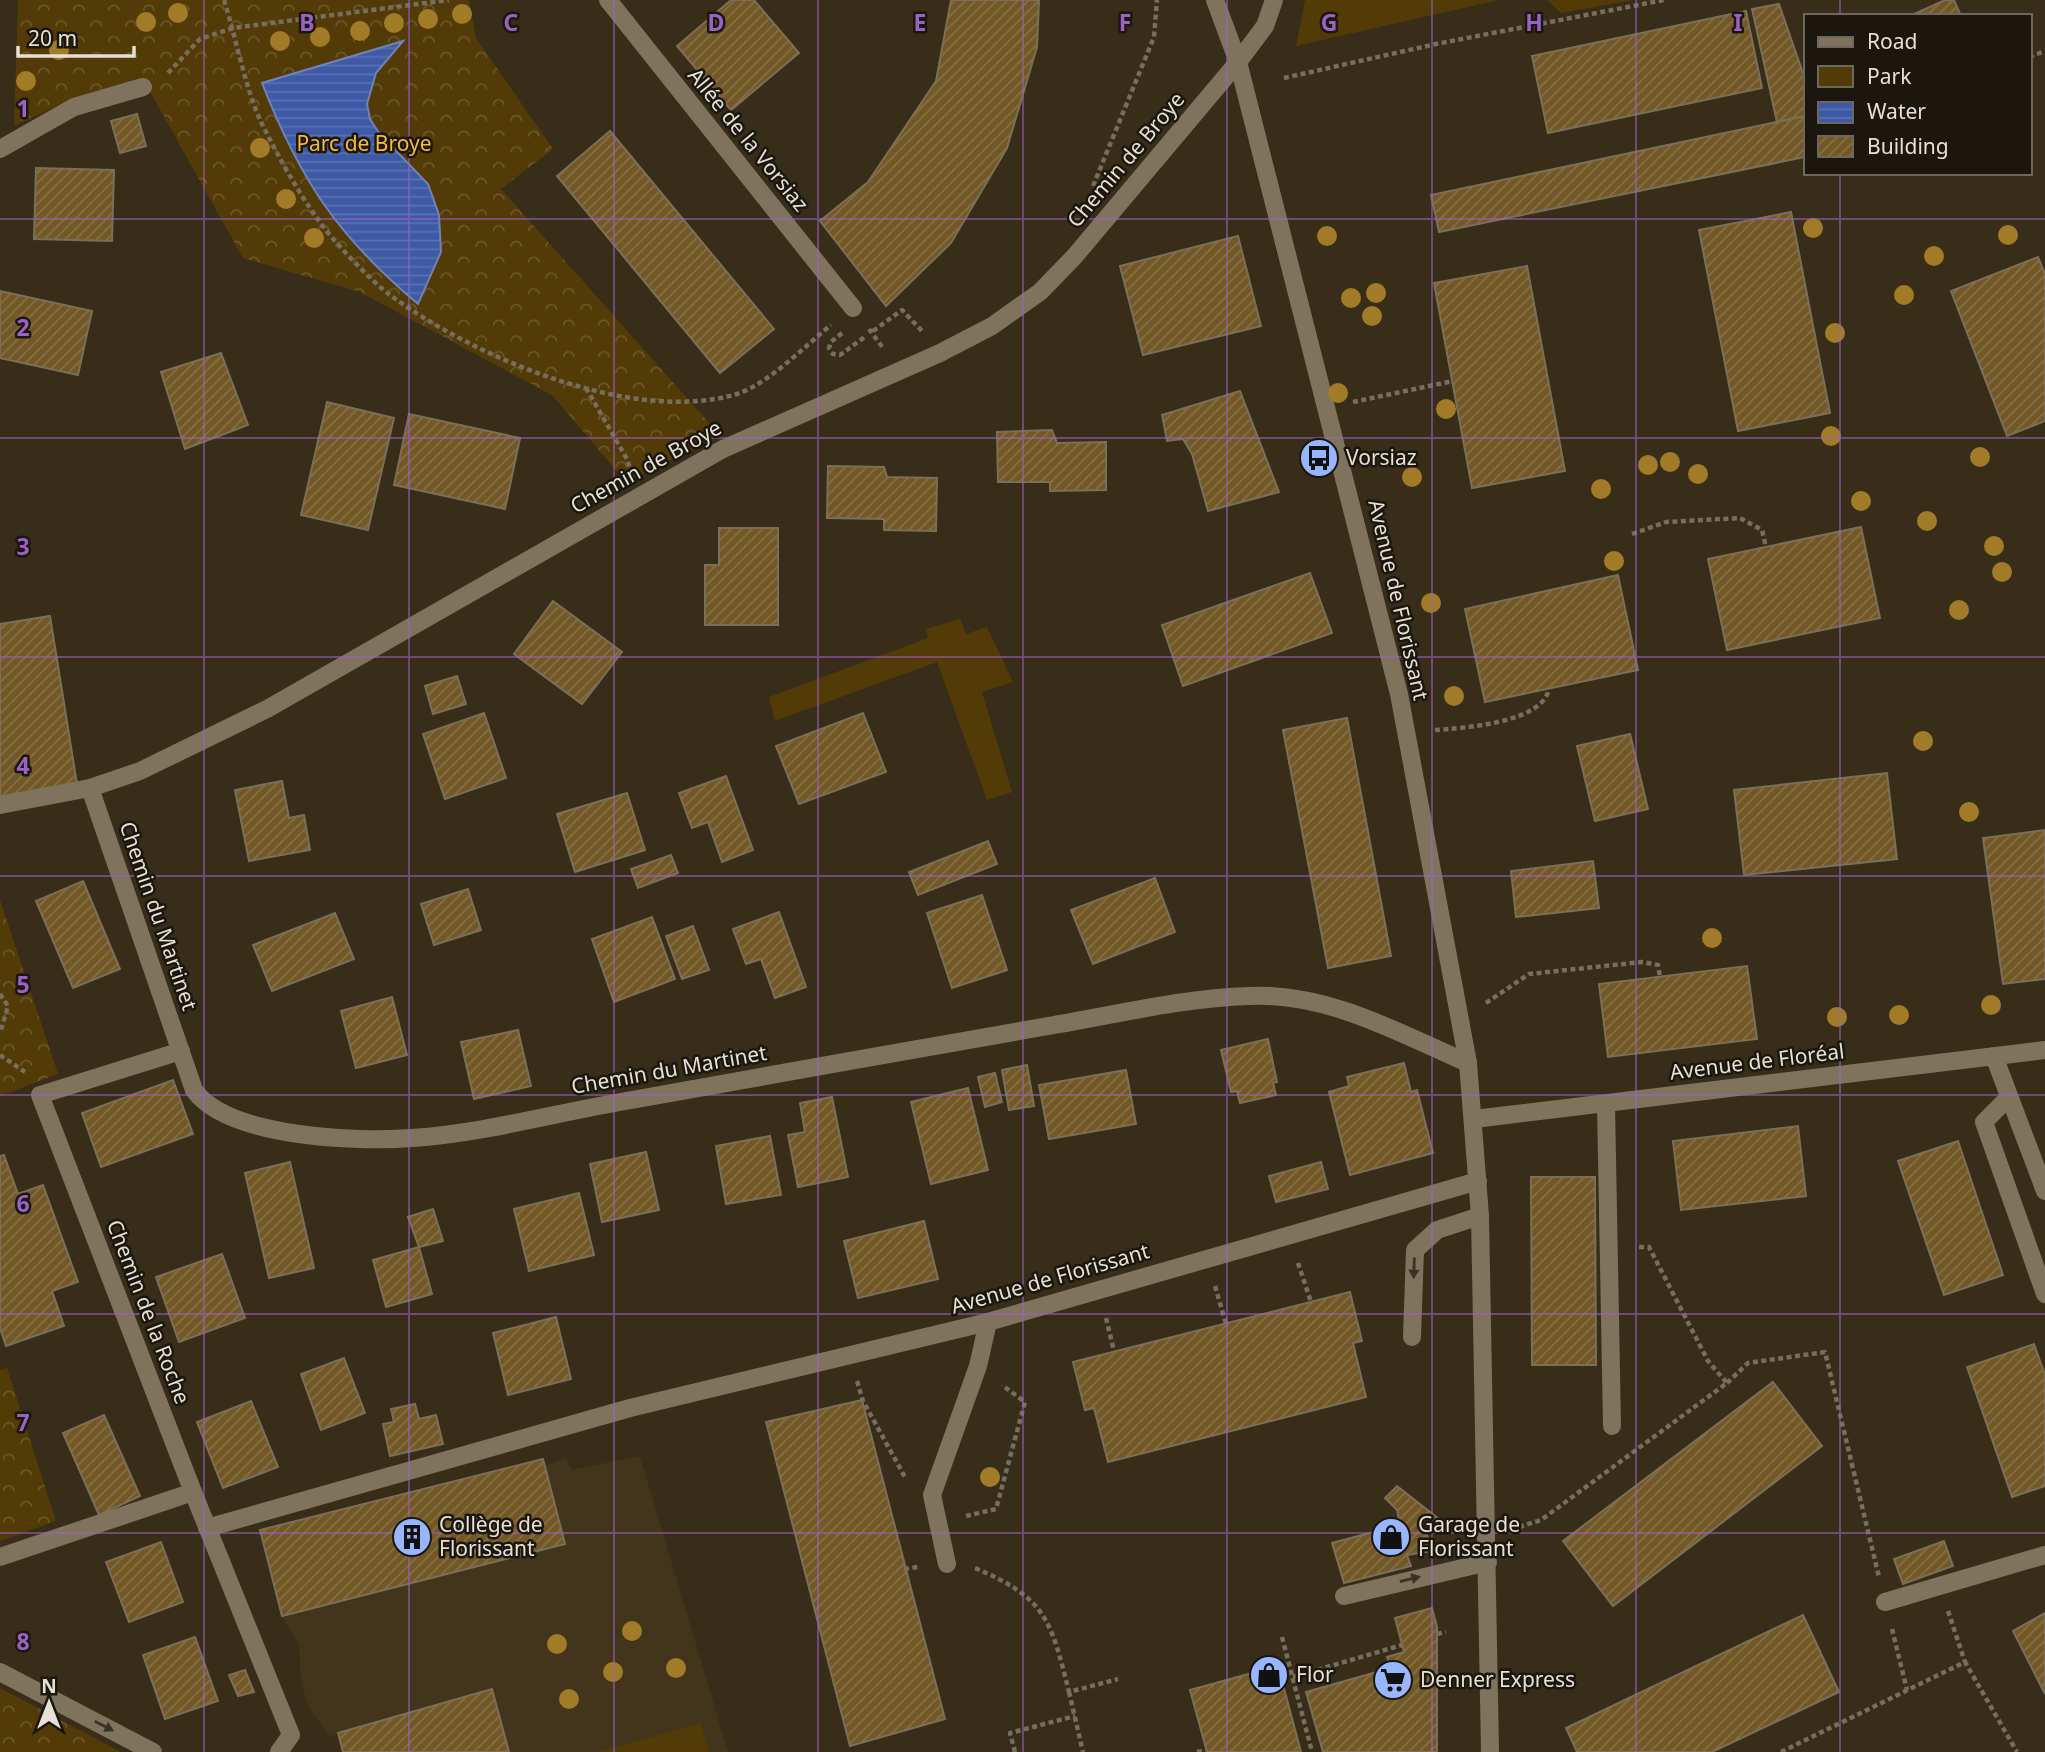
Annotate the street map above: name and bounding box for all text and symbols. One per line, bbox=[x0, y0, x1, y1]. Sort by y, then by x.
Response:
text: B bbox=[299, 6, 315, 38]
text: C bbox=[504, 6, 519, 38]
text: D bbox=[708, 6, 724, 38]
text: E bbox=[914, 6, 926, 38]
text: F bbox=[1119, 6, 1131, 38]
text: G bbox=[1321, 6, 1337, 38]
text: H bbox=[1525, 6, 1543, 38]
text: I bbox=[1734, 6, 1743, 38]
scale bar bbox=[18, 14, 133, 58]
legend bbox=[1804, 14, 2031, 175]
text: 20 m bbox=[28, 24, 77, 52]
text: Road bbox=[1867, 27, 1917, 55]
street label: Allée de la Vorsiaz bbox=[682, 62, 815, 217]
text: Park bbox=[1867, 62, 1912, 90]
street label: Chemin de Broye bbox=[1060, 86, 1190, 233]
text: 1 bbox=[16, 92, 30, 124]
text: Water bbox=[1867, 97, 1926, 125]
park label: Parc de Broye bbox=[296, 129, 432, 157]
text: Building bbox=[1867, 132, 1949, 160]
text: 2 bbox=[16, 311, 30, 343]
street label: Chemin de Broye bbox=[565, 413, 726, 519]
bus stop icon: Vorsiaz bbox=[1298, 437, 1340, 479]
place label: Vorsiaz bbox=[1346, 443, 1417, 471]
street label: Avenue de Florissant bbox=[1362, 497, 1436, 703]
text: 3 bbox=[16, 530, 30, 562]
text: 4 bbox=[16, 749, 30, 781]
street label: Chemin du Martinet bbox=[114, 818, 205, 1014]
text: 5 bbox=[16, 968, 30, 1000]
street label: Avenue de Floréal bbox=[1668, 1036, 1846, 1086]
street label: Chemin du Martinet bbox=[569, 1038, 769, 1100]
text: 6 bbox=[16, 1187, 30, 1219]
street label: Chemin de la Roche bbox=[101, 1216, 197, 1408]
street label: Avenue de Florissant bbox=[947, 1236, 1153, 1320]
one-way arrow bbox=[1409, 1257, 1420, 1279]
text: 7 bbox=[16, 1406, 30, 1438]
place label: Collège de Florissant bbox=[439, 1510, 543, 1562]
place label: Garage de Florissant bbox=[1418, 1510, 1520, 1562]
building icon: Collège de Florissant bbox=[391, 1516, 433, 1558]
shop icon: Garage de Florissant bbox=[1370, 1516, 1412, 1558]
one-way arrow bbox=[1399, 1573, 1421, 1584]
text: 8 bbox=[16, 1625, 30, 1657]
shop icon: Flor bbox=[1248, 1654, 1290, 1696]
supermarket icon: Denner Express bbox=[1372, 1659, 1414, 1701]
place label: Flor bbox=[1296, 1660, 1334, 1688]
place label: Denner Express bbox=[1420, 1665, 1575, 1693]
north arrow bbox=[14, 1668, 84, 1738]
text: N bbox=[41, 1673, 57, 1699]
one-way arrow bbox=[94, 1721, 114, 1732]

